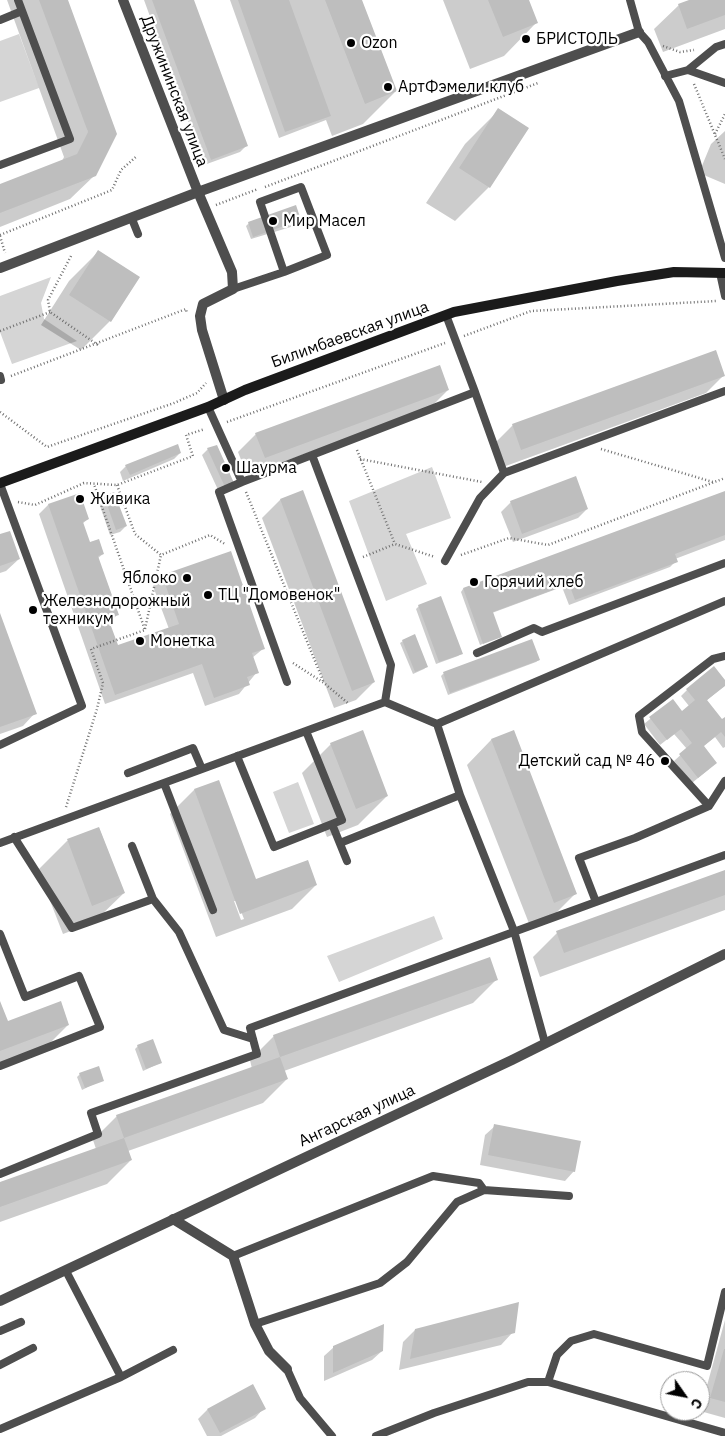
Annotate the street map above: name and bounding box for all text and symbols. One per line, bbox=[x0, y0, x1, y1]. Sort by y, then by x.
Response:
street label: Дружининская улица bbox=[136, 13, 212, 169]
place label: БРИСТОЛЬ bbox=[536, 29, 618, 49]
place label: Ozon bbox=[361, 33, 398, 53]
marker: БРИСТОЛЬ bbox=[520, 33, 532, 45]
marker: Ozon bbox=[345, 37, 357, 49]
place label: АртФэмели.клуб bbox=[398, 77, 524, 97]
marker: АртФэмели.клуб bbox=[382, 81, 394, 93]
place label: Мир Масел bbox=[283, 211, 366, 231]
marker: Мир Масел bbox=[267, 215, 279, 227]
street label: Билимбаевская улица bbox=[269, 298, 431, 372]
place label: Шаурма bbox=[236, 458, 297, 478]
marker: Шаурма bbox=[220, 462, 232, 474]
place label: Живика bbox=[90, 489, 150, 509]
marker: Живика bbox=[74, 493, 86, 505]
place label: Яблоко bbox=[122, 568, 177, 588]
marker: Яблоко bbox=[181, 572, 193, 584]
place label: Горячий хлеб bbox=[484, 572, 583, 592]
marker: Горячий хлеб bbox=[468, 576, 480, 588]
place label: ТЦ "Домовенок" bbox=[218, 585, 340, 605]
marker: ТЦ "Домовенок" bbox=[202, 589, 214, 601]
place label: Железнодорожный техникум bbox=[43, 591, 190, 629]
marker: Железнодорожный техникум bbox=[27, 604, 39, 616]
place label: Монетка bbox=[150, 631, 215, 651]
marker: Монетка bbox=[134, 635, 146, 647]
place label: Детский сад № 46 bbox=[518, 751, 655, 771]
marker: Детский сад № 46 bbox=[659, 755, 671, 767]
street label: Ангарская улица bbox=[296, 1081, 418, 1151]
north arrow bbox=[660, 1371, 710, 1421]
text: С bbox=[687, 1395, 707, 1412]

